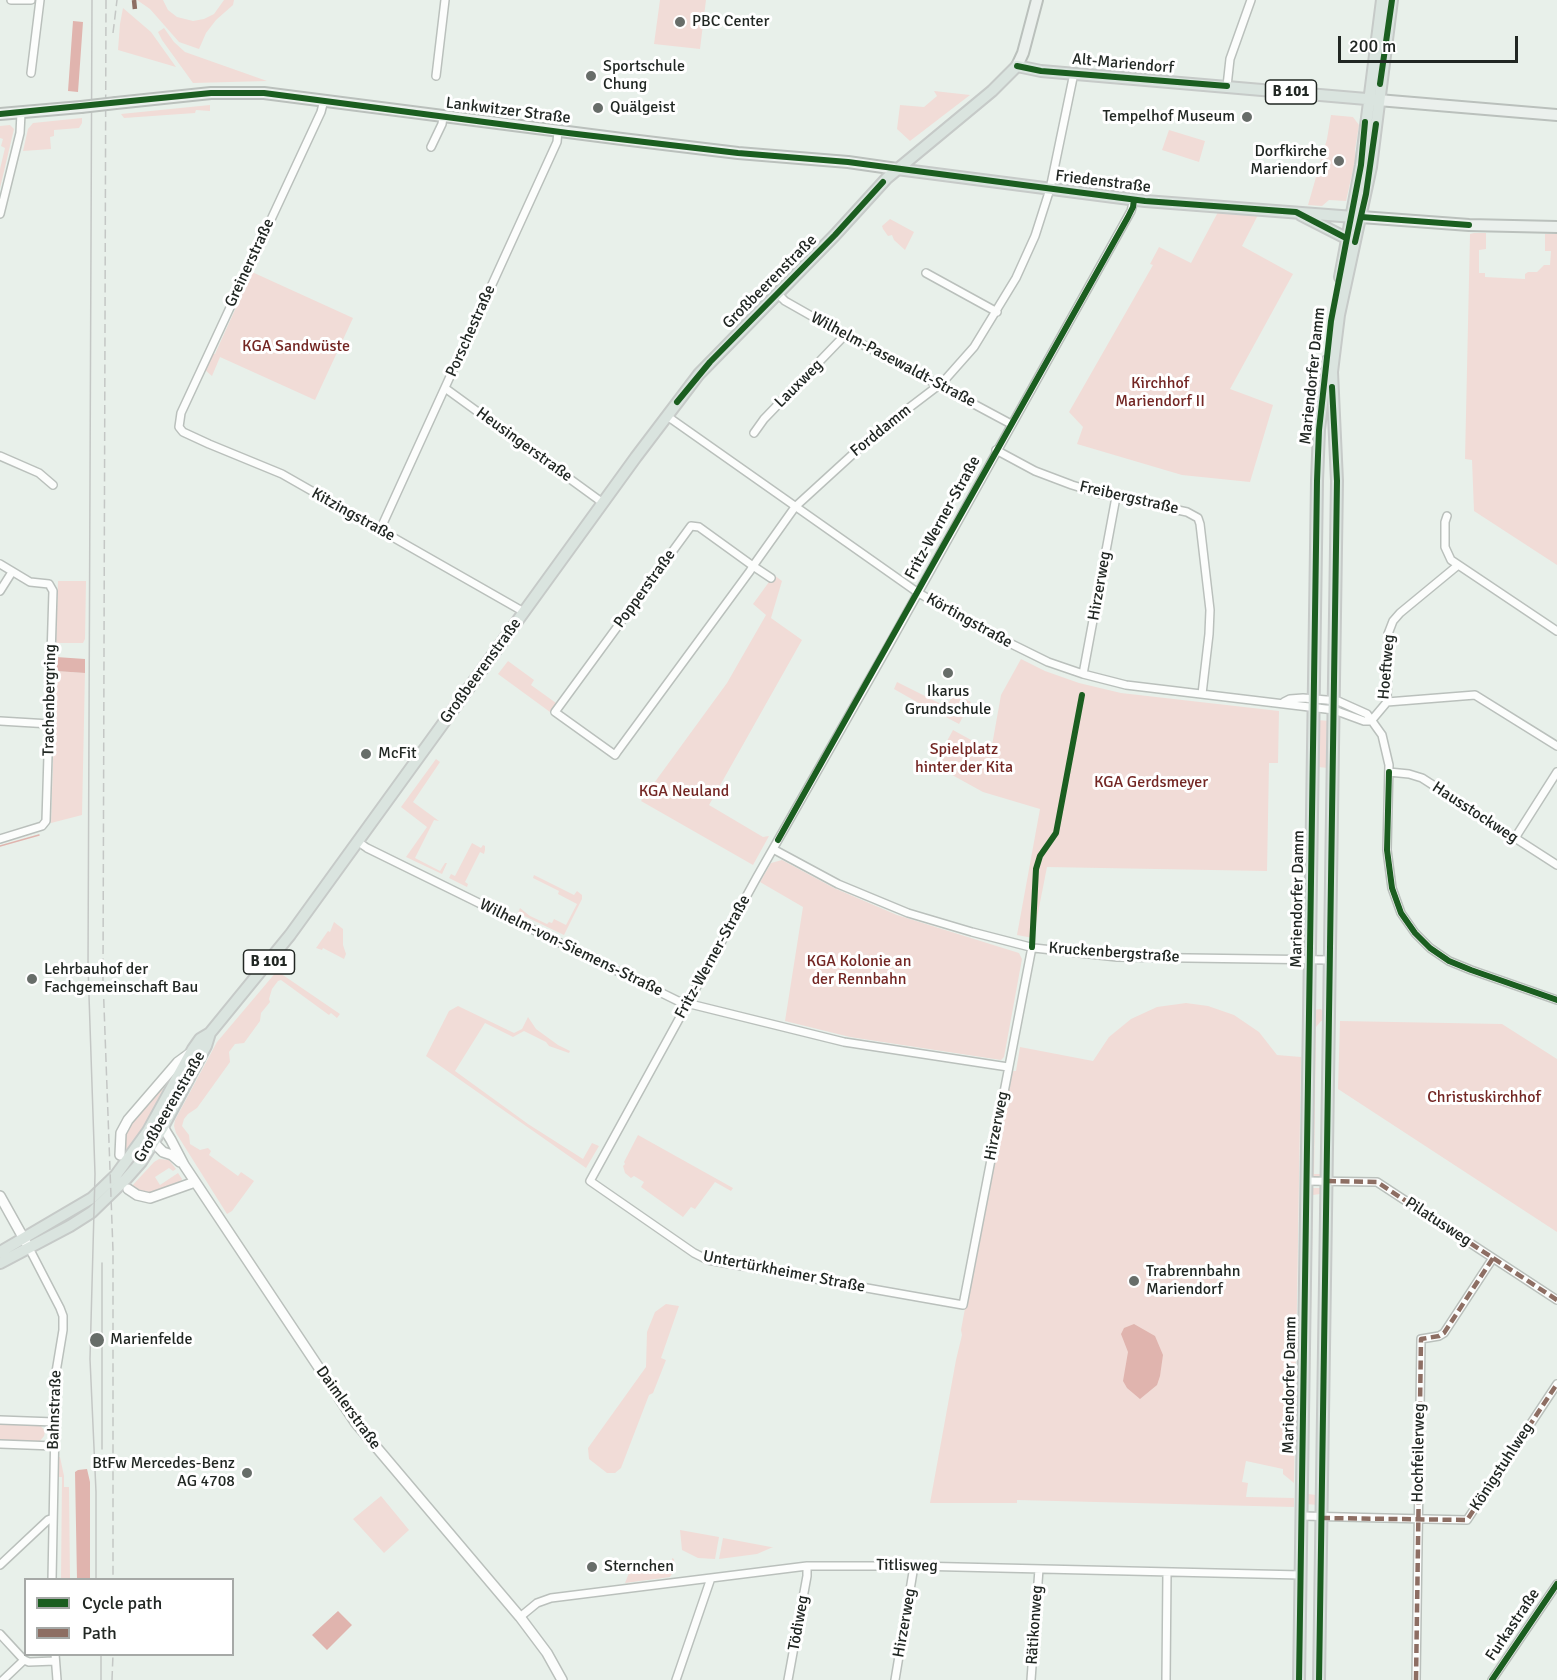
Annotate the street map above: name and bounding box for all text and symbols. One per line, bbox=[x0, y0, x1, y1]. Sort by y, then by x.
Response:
place label: PBC Center bbox=[692, 12, 769, 32]
marker: PBC Center bbox=[673, 15, 687, 29]
scale bar bbox=[1341, 24, 1521, 62]
text: 200 m bbox=[1349, 35, 1396, 57]
street label: Alt-Mariendorf bbox=[1071, 50, 1175, 78]
place label: Sportschule Chung bbox=[603, 57, 685, 95]
marker: Sportschule Chung bbox=[584, 69, 598, 83]
road number: B 101 bbox=[1266, 80, 1316, 104]
street label: Lankwitzer Straße bbox=[444, 94, 572, 128]
place label: Quälgeist bbox=[610, 98, 675, 118]
marker: Quälgeist bbox=[591, 101, 605, 115]
place label: Tempelhof Museum bbox=[1103, 107, 1235, 127]
marker: Tempelhof Museum bbox=[1240, 110, 1254, 124]
place label: Dorfkirche Mariendorf bbox=[1250, 142, 1327, 180]
marker: Dorfkirche Mariendorf bbox=[1332, 154, 1346, 168]
street label: Friedenstraße bbox=[1054, 167, 1152, 197]
street label: Greinerstraße bbox=[221, 216, 279, 310]
street label: Großbeerenstraße bbox=[719, 231, 821, 333]
street label: Porschestraße bbox=[442, 282, 500, 380]
street label: Mariendorfer Damm bbox=[1296, 306, 1330, 446]
street label: Wilhelm-Pasewaldt-Straße bbox=[807, 308, 979, 412]
park label: KGA Sandwüste bbox=[242, 337, 350, 357]
street label: Lauxweg bbox=[771, 356, 827, 412]
park label: Kirchhof Mariendorf II bbox=[1115, 374, 1205, 412]
street label: Forddamm bbox=[847, 401, 915, 461]
street label: Heusingerstraße bbox=[472, 404, 576, 486]
street label: Fritz-Werner-Straße bbox=[901, 453, 985, 583]
street label: Freibergstraße bbox=[1078, 477, 1180, 519]
street label: Kitzingstraße bbox=[308, 484, 398, 546]
street label: Popperstraße bbox=[610, 546, 680, 632]
street label: Hirzerweg bbox=[1084, 550, 1116, 622]
street label: Körtingstraße bbox=[923, 589, 1015, 653]
street label: Großbeerenstraße bbox=[436, 615, 526, 727]
street label: Hoeftweg bbox=[1375, 634, 1399, 700]
street label: Trachenbergring bbox=[39, 644, 61, 756]
marker: Ikarus Grundschule bbox=[941, 666, 955, 680]
place label: Ikarus Grundschule bbox=[905, 682, 991, 720]
park label: Spielplatz hinter der Kita bbox=[915, 740, 1013, 778]
place label: McFit bbox=[378, 744, 417, 764]
marker: McFit bbox=[359, 747, 373, 761]
park label: KGA Gerdsmeyer bbox=[1094, 773, 1208, 793]
street label: Hausstockweg bbox=[1428, 778, 1522, 848]
park label: KGA Neuland bbox=[639, 782, 729, 802]
street label: Mariendorfer Damm bbox=[1287, 830, 1309, 968]
street label: Fritz-Werner-Straße bbox=[671, 892, 755, 1022]
street label: Wilhelm-von-Siemens-Straße bbox=[476, 895, 666, 1001]
street label: Kruckenbergstraße bbox=[1048, 939, 1180, 967]
road number: B 101 bbox=[244, 950, 294, 974]
park label: KGA Kolonie an der Rennbahn bbox=[807, 952, 911, 990]
place label: Lehrbauhof der Fachgemeinschaft Bau bbox=[44, 960, 198, 998]
marker: Lehrbauhof der Fachgemeinschaft Bau bbox=[25, 972, 39, 986]
street label: Großbeerenstraße bbox=[130, 1048, 210, 1166]
park label: Christuskirchhof bbox=[1427, 1088, 1541, 1108]
street label: Hirzerweg bbox=[981, 1090, 1013, 1162]
street label: Pilatusweg bbox=[1401, 1193, 1475, 1251]
street label: Untertürkheimer Straße bbox=[701, 1247, 867, 1297]
place label: Trabrennbahn Mariendorf bbox=[1146, 1262, 1240, 1300]
marker: Trabrennbahn Mariendorf bbox=[1127, 1274, 1141, 1288]
street label: Mariendorfer Damm bbox=[1279, 1316, 1301, 1454]
place label: Marienfelde bbox=[110, 1330, 193, 1350]
marker: Marienfelde bbox=[88, 1331, 106, 1349]
street label: Daimlerstraße bbox=[311, 1363, 385, 1453]
street label: Bahnstraße bbox=[44, 1370, 66, 1450]
street label: Hochfeilerweg bbox=[1409, 1403, 1429, 1503]
street label: Königstuhlweg bbox=[1466, 1419, 1538, 1515]
place label: BtFw Mercedes-Benz AG 4708 bbox=[92, 1454, 235, 1492]
marker: BtFw Mercedes-Benz AG 4708 bbox=[240, 1466, 254, 1480]
street label: Titlisweg bbox=[876, 1556, 938, 1576]
place label: Sternchen bbox=[604, 1557, 674, 1577]
marker: Sternchen bbox=[585, 1560, 599, 1574]
legend bbox=[24, 1578, 234, 1656]
street label: Rätikonweg bbox=[1023, 1585, 1047, 1665]
street label: Furkastraße bbox=[1482, 1585, 1544, 1665]
street label: Hirzerweg bbox=[889, 1587, 921, 1659]
text: Cycle path bbox=[82, 1592, 162, 1614]
street label: Tödiweg bbox=[785, 1594, 813, 1652]
text: Path bbox=[82, 1622, 117, 1644]

